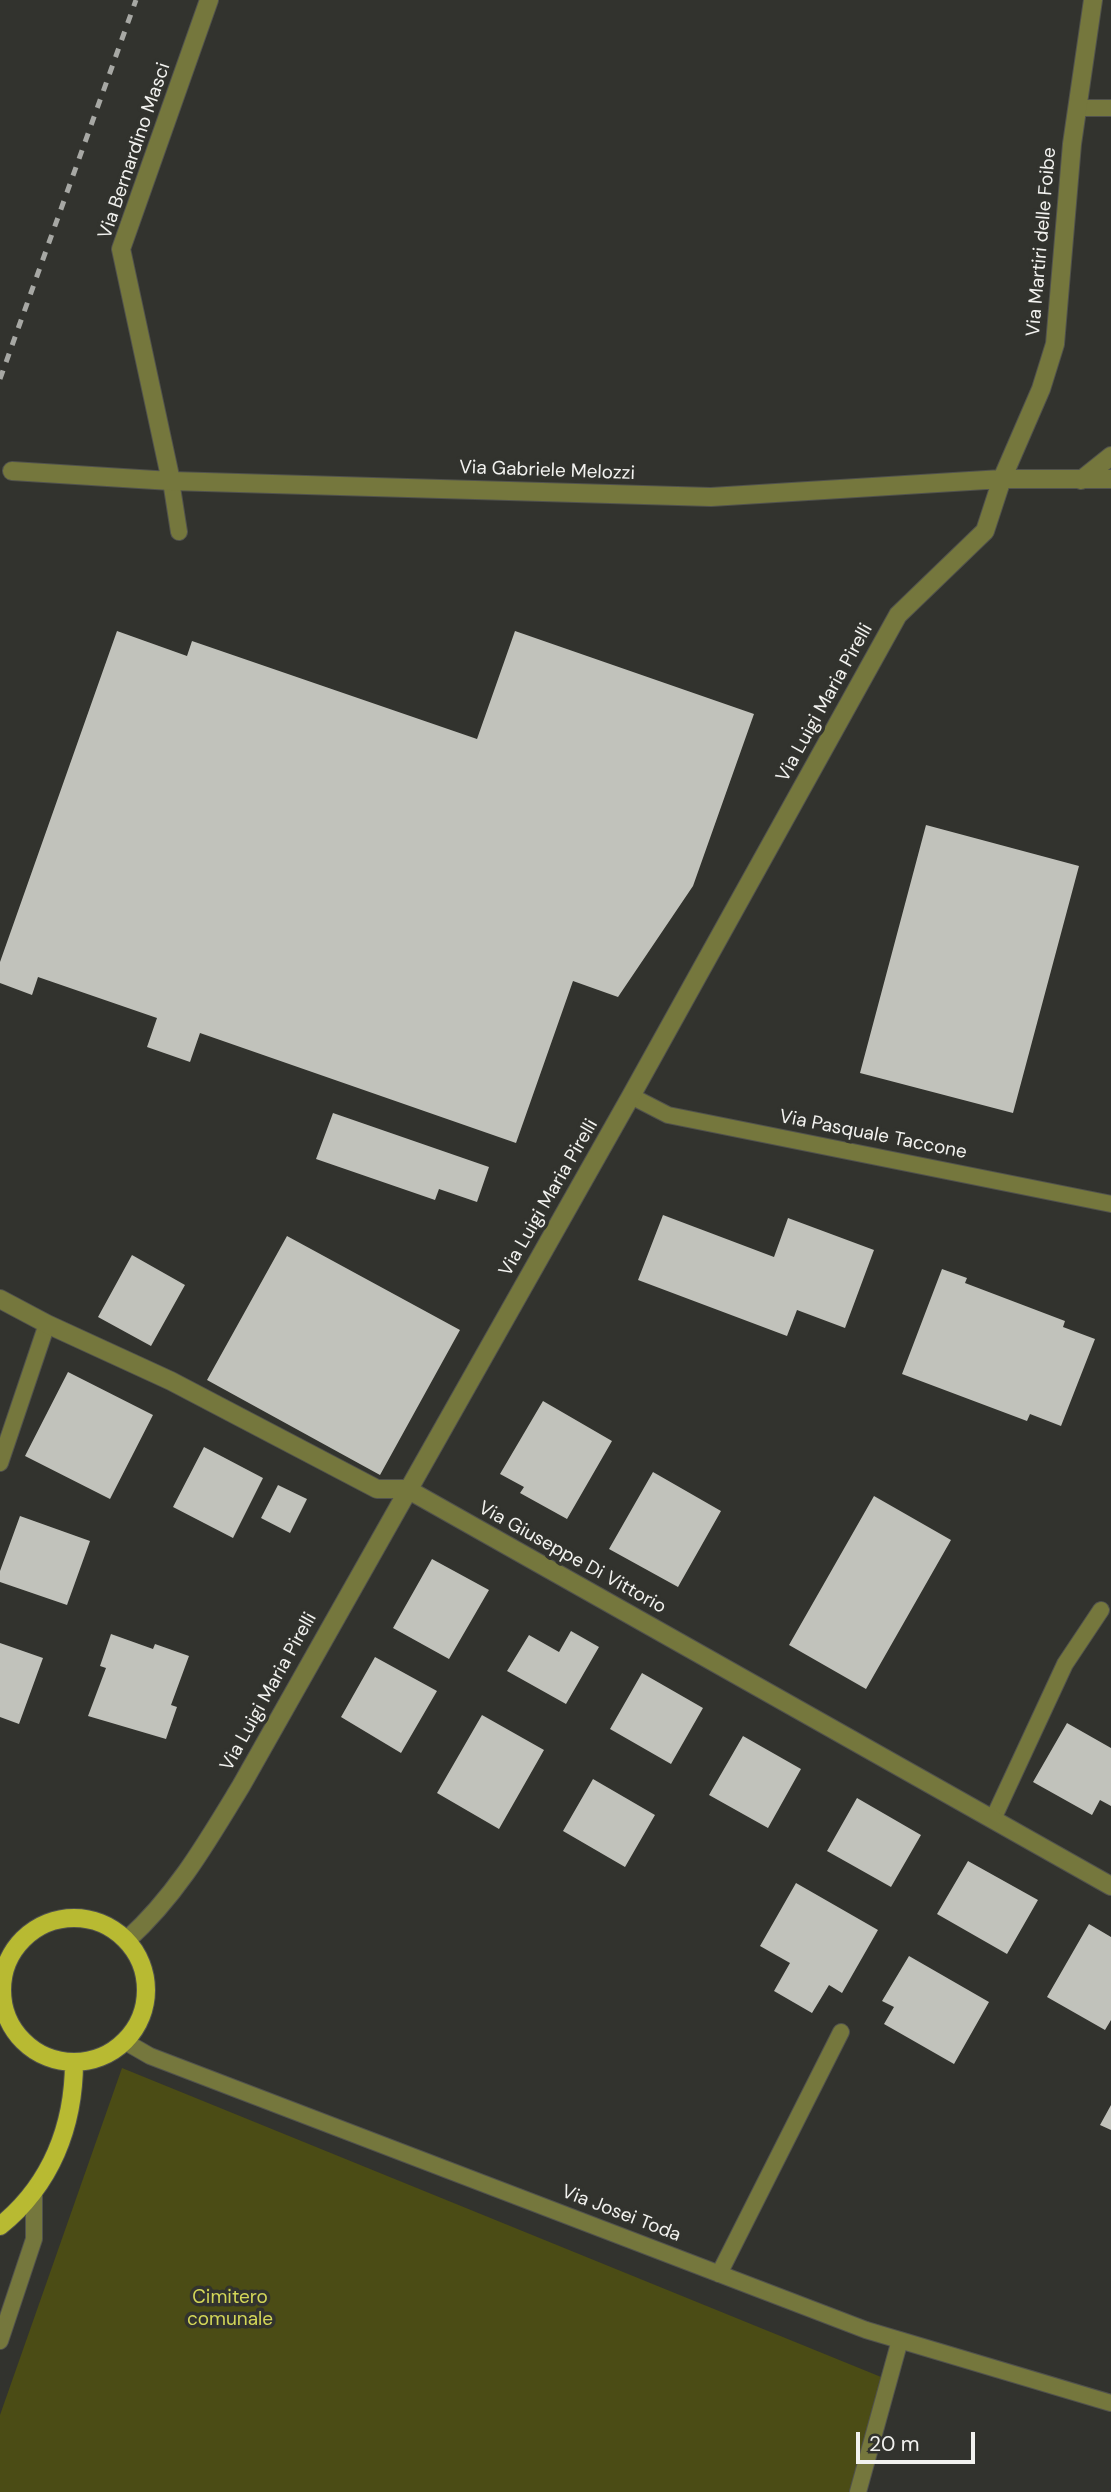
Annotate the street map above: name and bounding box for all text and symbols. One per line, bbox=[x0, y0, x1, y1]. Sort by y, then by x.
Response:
street label: Via Bernardino Masci bbox=[94, 60, 176, 242]
street label: Via Martiri delle Foibe bbox=[1022, 146, 1062, 338]
street label: Via Gabriele Melozzi bbox=[459, 457, 635, 485]
street label: Via Luigi Maria Pirelli bbox=[772, 620, 878, 786]
street label: Via Pasquale Taccone bbox=[777, 1106, 969, 1164]
street label: Via Luigi Maria Pirelli bbox=[495, 1115, 603, 1281]
street label: Via Giuseppe Di Vittorio bbox=[474, 1497, 670, 1619]
street label: Via Luigi Maria Pirelli bbox=[216, 1609, 322, 1775]
street label: Via Josei Toda bbox=[558, 2181, 684, 2247]
park label: Cimitero comunale bbox=[187, 2287, 273, 2331]
scale bar bbox=[859, 2418, 978, 2462]
text: 20 m bbox=[869, 2430, 920, 2458]

